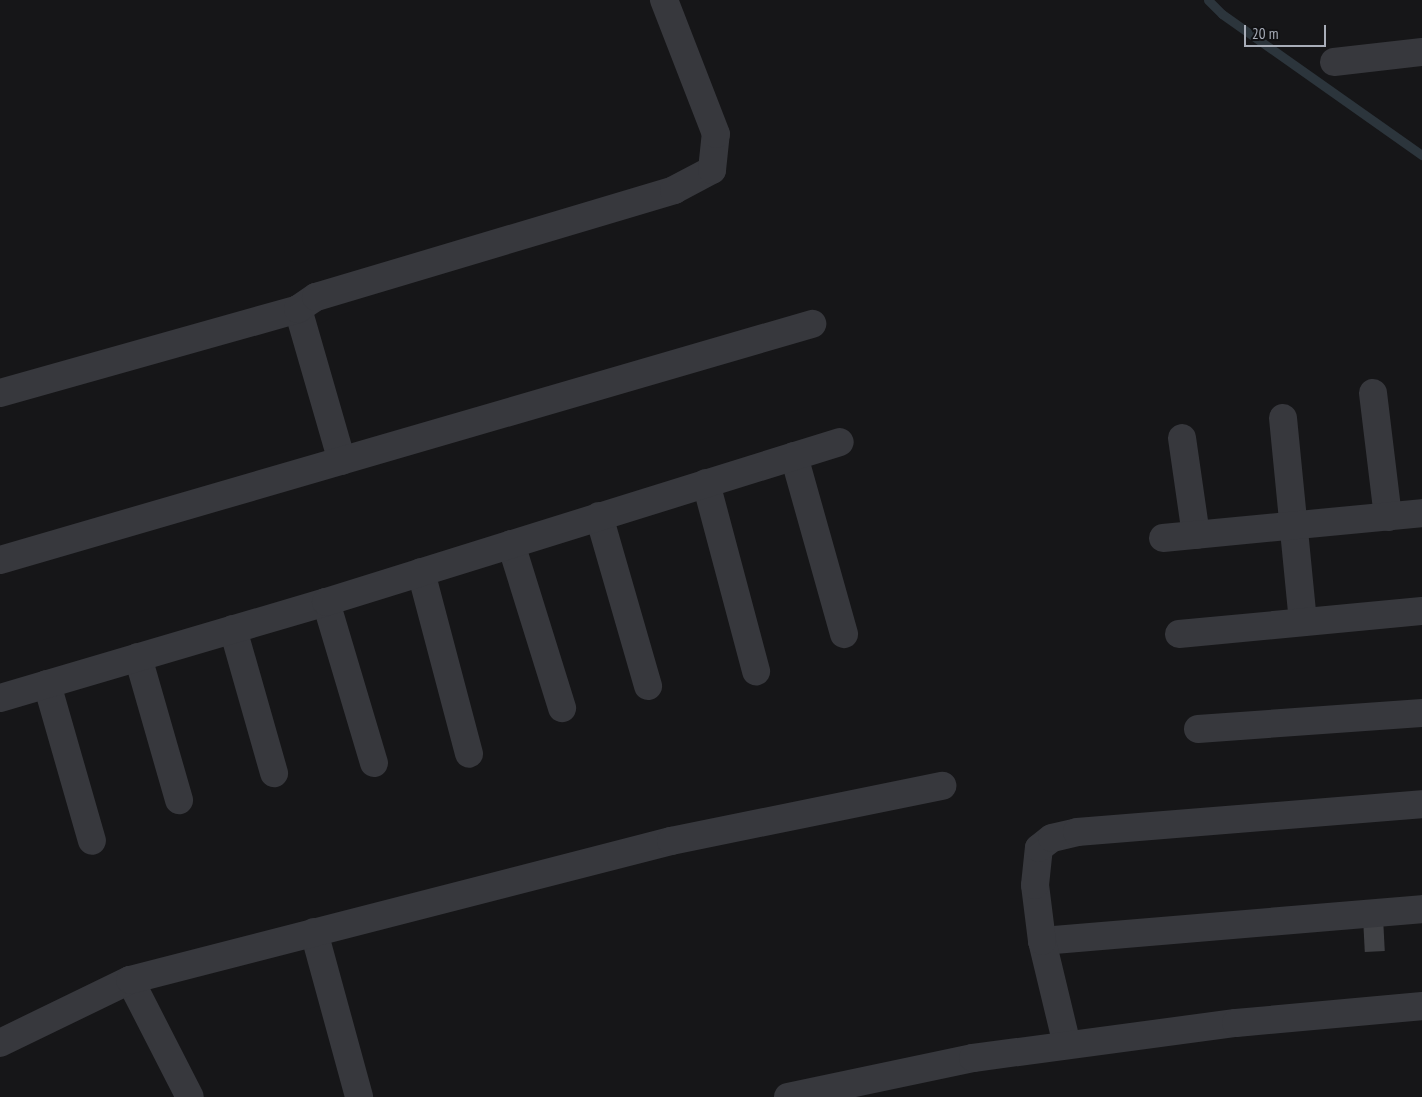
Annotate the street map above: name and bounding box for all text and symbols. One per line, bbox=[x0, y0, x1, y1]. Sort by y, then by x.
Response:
scale bar bbox=[1247, 15, 1330, 47]
text: 20 m bbox=[1252, 24, 1278, 43]

